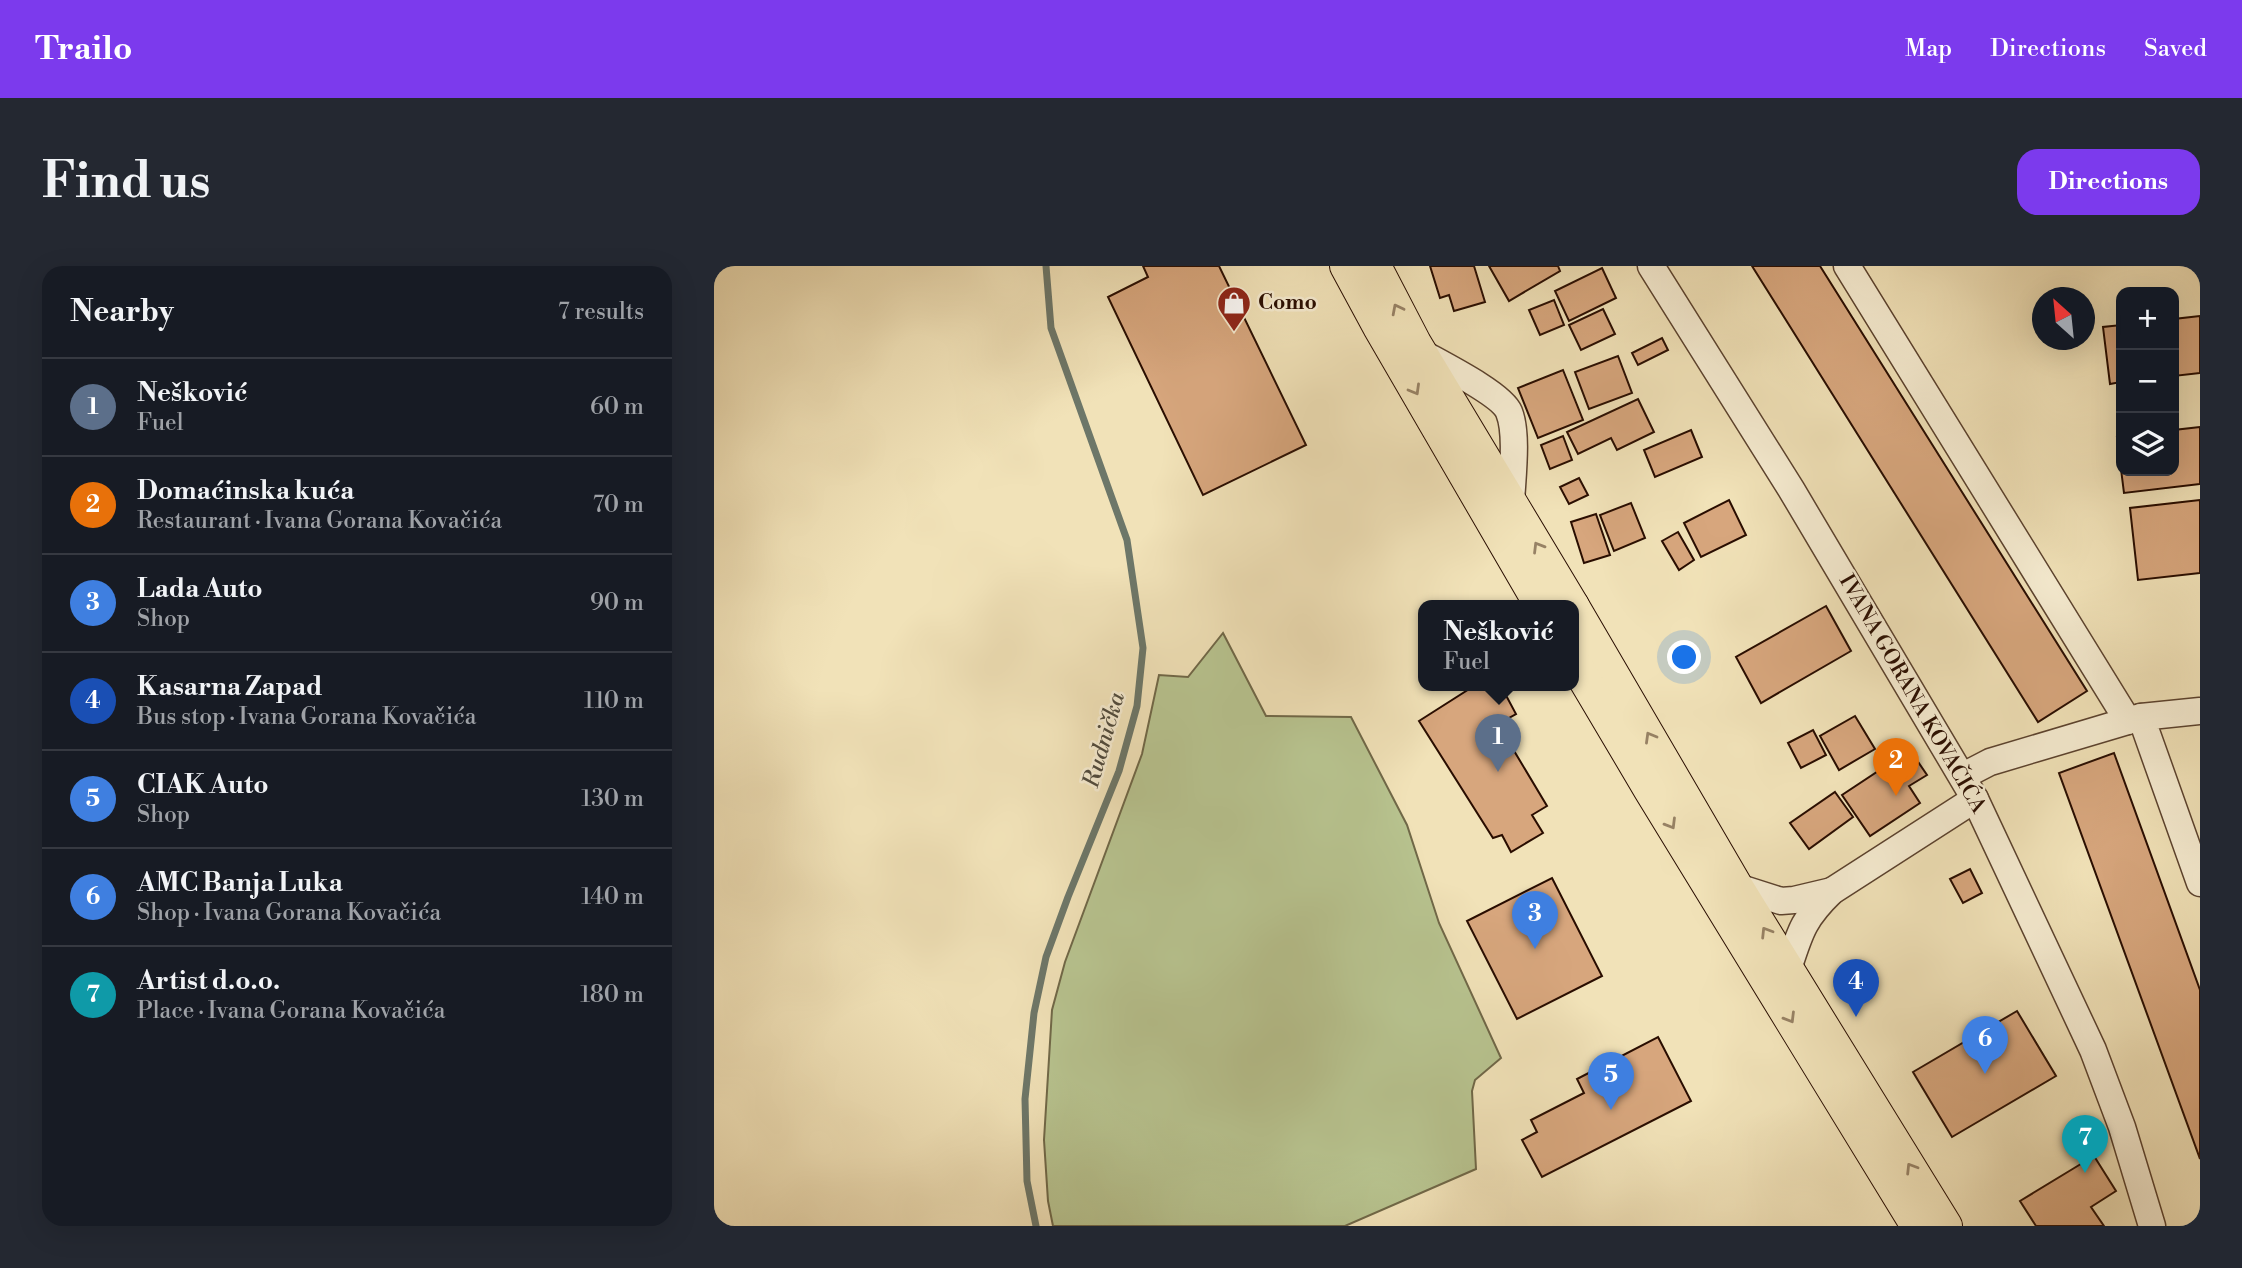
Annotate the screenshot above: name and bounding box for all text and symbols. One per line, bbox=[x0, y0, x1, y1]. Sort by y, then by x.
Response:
text: Trailo bbox=[35, 29, 132, 70]
text: Map bbox=[1905, 34, 1952, 64]
text: Directions bbox=[1990, 34, 2106, 64]
text: Saved bbox=[2144, 34, 2207, 64]
button: Directions bbox=[2017, 149, 2200, 215]
text: Find us bbox=[42, 152, 211, 213]
shop icon: Como bbox=[1215, 284, 1253, 333]
north arrow bbox=[2032, 287, 2095, 350]
map controls bbox=[2116, 287, 2179, 476]
button: + bbox=[2116, 287, 2179, 350]
place label: Como bbox=[1258, 290, 1317, 316]
text: Nearby bbox=[70, 293, 174, 331]
text: 7 results bbox=[558, 298, 644, 326]
one-way arrow bbox=[1392, 304, 1406, 316]
button: − bbox=[2116, 350, 2179, 413]
text: Nešković bbox=[137, 377, 247, 409]
one-way arrow bbox=[1407, 383, 1420, 395]
text: 1 bbox=[87, 393, 99, 421]
text: 60 m bbox=[590, 393, 644, 421]
text: Fuel bbox=[137, 409, 183, 437]
button: layers bbox=[2116, 413, 2179, 476]
text: Domaćinska kuća bbox=[137, 475, 354, 507]
text: 2 bbox=[86, 491, 100, 519]
text: 70 m bbox=[593, 491, 644, 519]
text: Restaurant · Ivana Gorana Kovačića bbox=[137, 507, 502, 535]
one-way arrow bbox=[1533, 542, 1546, 555]
street label: IVANA GORANA KOVAČIĆA bbox=[1833, 569, 1994, 819]
text: Lada Auto bbox=[137, 573, 263, 605]
text: 3 bbox=[86, 589, 100, 617]
text: 90 m bbox=[590, 589, 644, 617]
popup bbox=[1418, 600, 1579, 691]
text: Shop bbox=[137, 605, 190, 633]
text: Nešković bbox=[1443, 616, 1554, 648]
your location bbox=[1667, 640, 1701, 674]
text: Fuel bbox=[1443, 648, 1490, 676]
text: Kasarna Zapad bbox=[137, 671, 322, 703]
text: 4 bbox=[85, 687, 101, 715]
text: 110 m bbox=[584, 687, 644, 715]
water label: Rudnička bbox=[1077, 689, 1131, 792]
text: Bus stop · Ivana Gorana Kovačića bbox=[137, 703, 476, 731]
pin: 1 bbox=[1475, 714, 1521, 772]
one-way arrow bbox=[1645, 731, 1658, 744]
pin: 2 bbox=[1873, 738, 1919, 796]
text: CIAK Auto bbox=[137, 769, 269, 801]
text: 5 bbox=[86, 785, 100, 813]
text: 130 m bbox=[581, 785, 644, 813]
text: Shop bbox=[137, 801, 190, 829]
one-way arrow bbox=[1663, 816, 1676, 829]
text: AMC Banja Luka bbox=[137, 867, 343, 899]
text: 6 bbox=[86, 883, 100, 911]
text: 140 m bbox=[581, 883, 644, 911]
pin: 3 bbox=[1512, 891, 1558, 949]
text: Shop · Ivana Gorana Kovačića bbox=[137, 899, 441, 927]
one-way arrow bbox=[1761, 927, 1774, 940]
pin: 4 bbox=[1833, 959, 1879, 1017]
text: Artist d.o.o. bbox=[137, 965, 280, 997]
text: 7 bbox=[86, 981, 100, 1009]
text: 180 m bbox=[580, 981, 644, 1009]
text: Place · Ivana Gorana Kovačića bbox=[137, 997, 445, 1025]
one-way arrow bbox=[1781, 1010, 1794, 1023]
pin: 6 bbox=[1962, 1016, 2008, 1074]
pin: 5 bbox=[1588, 1052, 1634, 1110]
pin: 7 bbox=[2062, 1115, 2108, 1173]
one-way arrow bbox=[1906, 1162, 1919, 1175]

